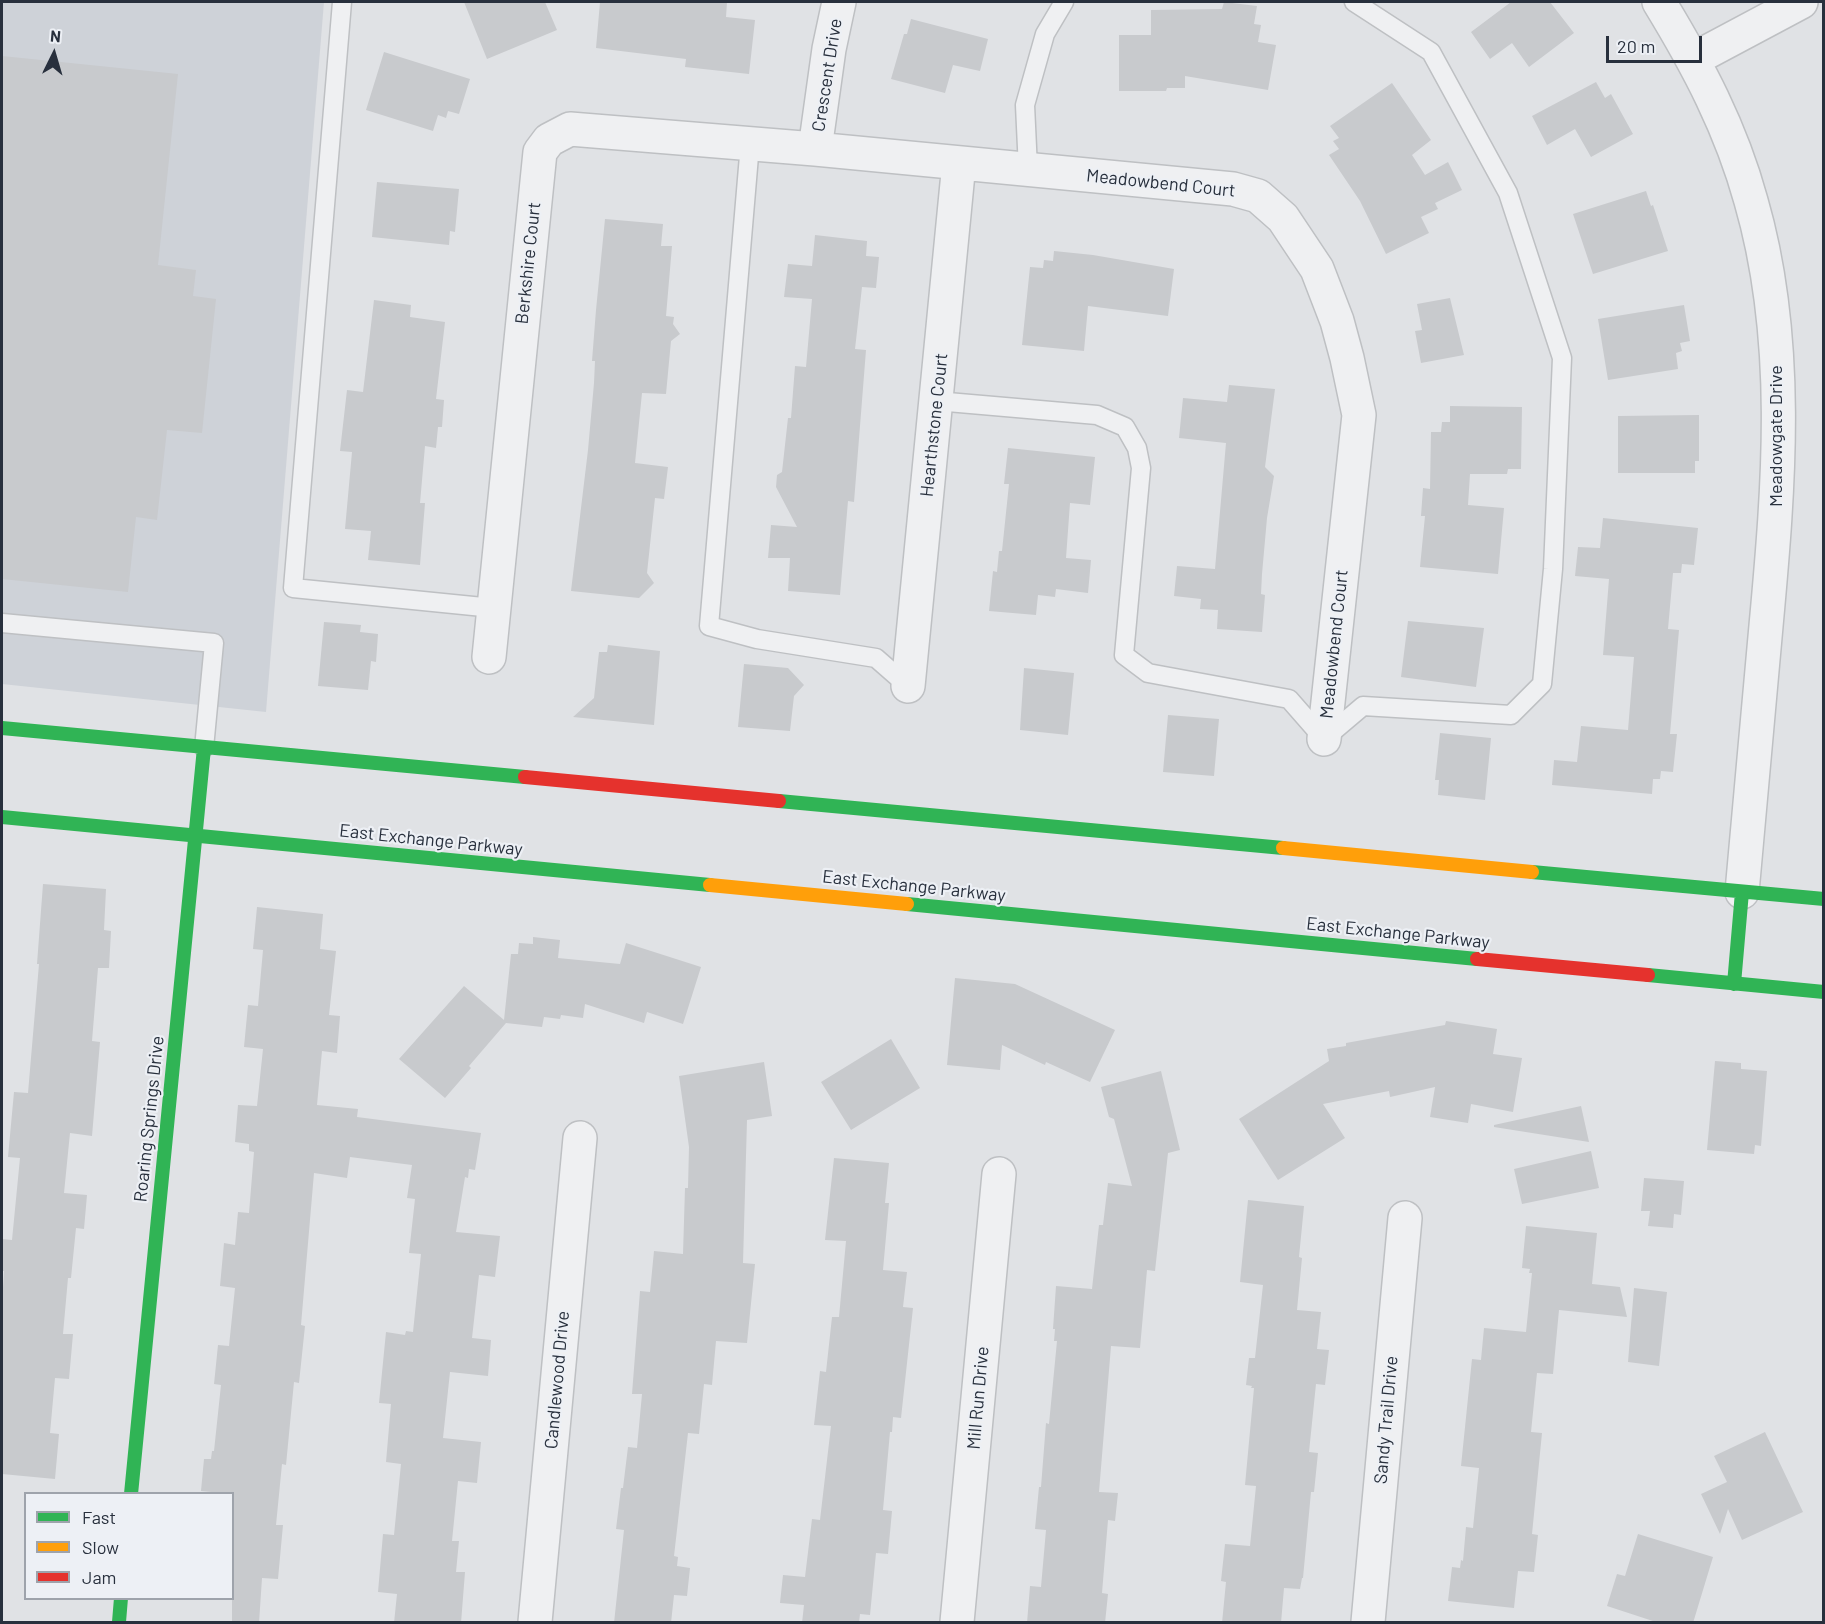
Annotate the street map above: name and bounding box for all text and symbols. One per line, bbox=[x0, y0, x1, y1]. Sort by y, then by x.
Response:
street label: Crescent Drive bbox=[807, 17, 847, 133]
north arrow bbox=[24, 24, 84, 84]
scale bar bbox=[1609, 24, 1705, 62]
text: N bbox=[49, 26, 62, 45]
text: 20 m bbox=[1617, 35, 1655, 57]
street label: Meadowbend Court bbox=[1085, 164, 1237, 202]
street label: Berkshire Court bbox=[511, 201, 545, 325]
street label: Hearthstone Court bbox=[916, 352, 952, 498]
street label: Meadowgate Drive bbox=[1765, 365, 1787, 507]
street label: Meadowbend Court bbox=[1315, 568, 1353, 720]
street label: East Exchange Parkway bbox=[338, 820, 524, 860]
street label: East Exchange Parkway bbox=[821, 866, 1007, 906]
street label: East Exchange Parkway bbox=[1305, 913, 1491, 953]
street label: Roaring Springs Drive bbox=[130, 1035, 168, 1203]
street label: Candlewood Drive bbox=[540, 1310, 574, 1450]
street label: Mill Run Drive bbox=[963, 1346, 993, 1450]
street label: Sandy Trail Drive bbox=[1370, 1355, 1402, 1485]
legend bbox=[24, 1492, 234, 1600]
text: Fast bbox=[82, 1506, 116, 1528]
text: Slow bbox=[82, 1536, 119, 1558]
text: Jam bbox=[82, 1566, 116, 1588]

